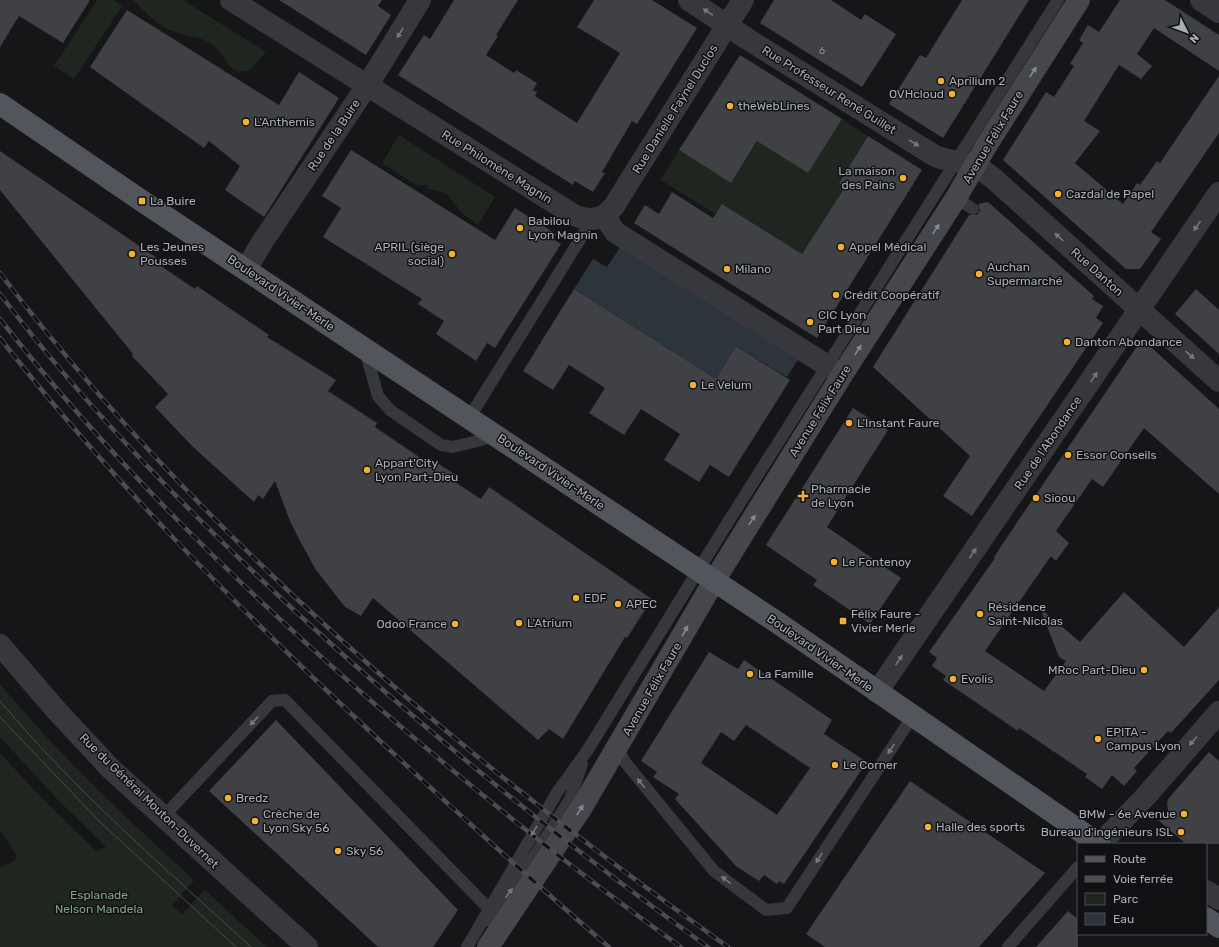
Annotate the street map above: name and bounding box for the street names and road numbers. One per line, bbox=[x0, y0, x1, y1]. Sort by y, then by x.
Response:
street label: Rue Danielle Faÿnel Duclos bbox=[629, 42, 721, 176]
street label: Rue Professeur René Guillet bbox=[759, 43, 899, 137]
street label: Avenue Félix Faure bbox=[960, 88, 1026, 186]
street label: Rue de la Buire bbox=[305, 96, 363, 173]
street label: Rue Philomène Magnin bbox=[439, 127, 555, 207]
street label: Rue Danton bbox=[1068, 245, 1126, 299]
street label: Boulevard Vivier-Merle bbox=[225, 252, 337, 334]
street label: Avenue Félix Faure bbox=[786, 362, 854, 459]
street label: Rue de l'Abondance bbox=[1011, 393, 1085, 493]
street label: Boulevard Vivier-Merle bbox=[495, 431, 607, 513]
street label: Boulevard Vivier-Merle bbox=[764, 611, 876, 695]
street label: Avenue Félix Faure bbox=[620, 640, 685, 738]
street label: Rue du Général Mouton-Duvernet bbox=[77, 731, 222, 872]

